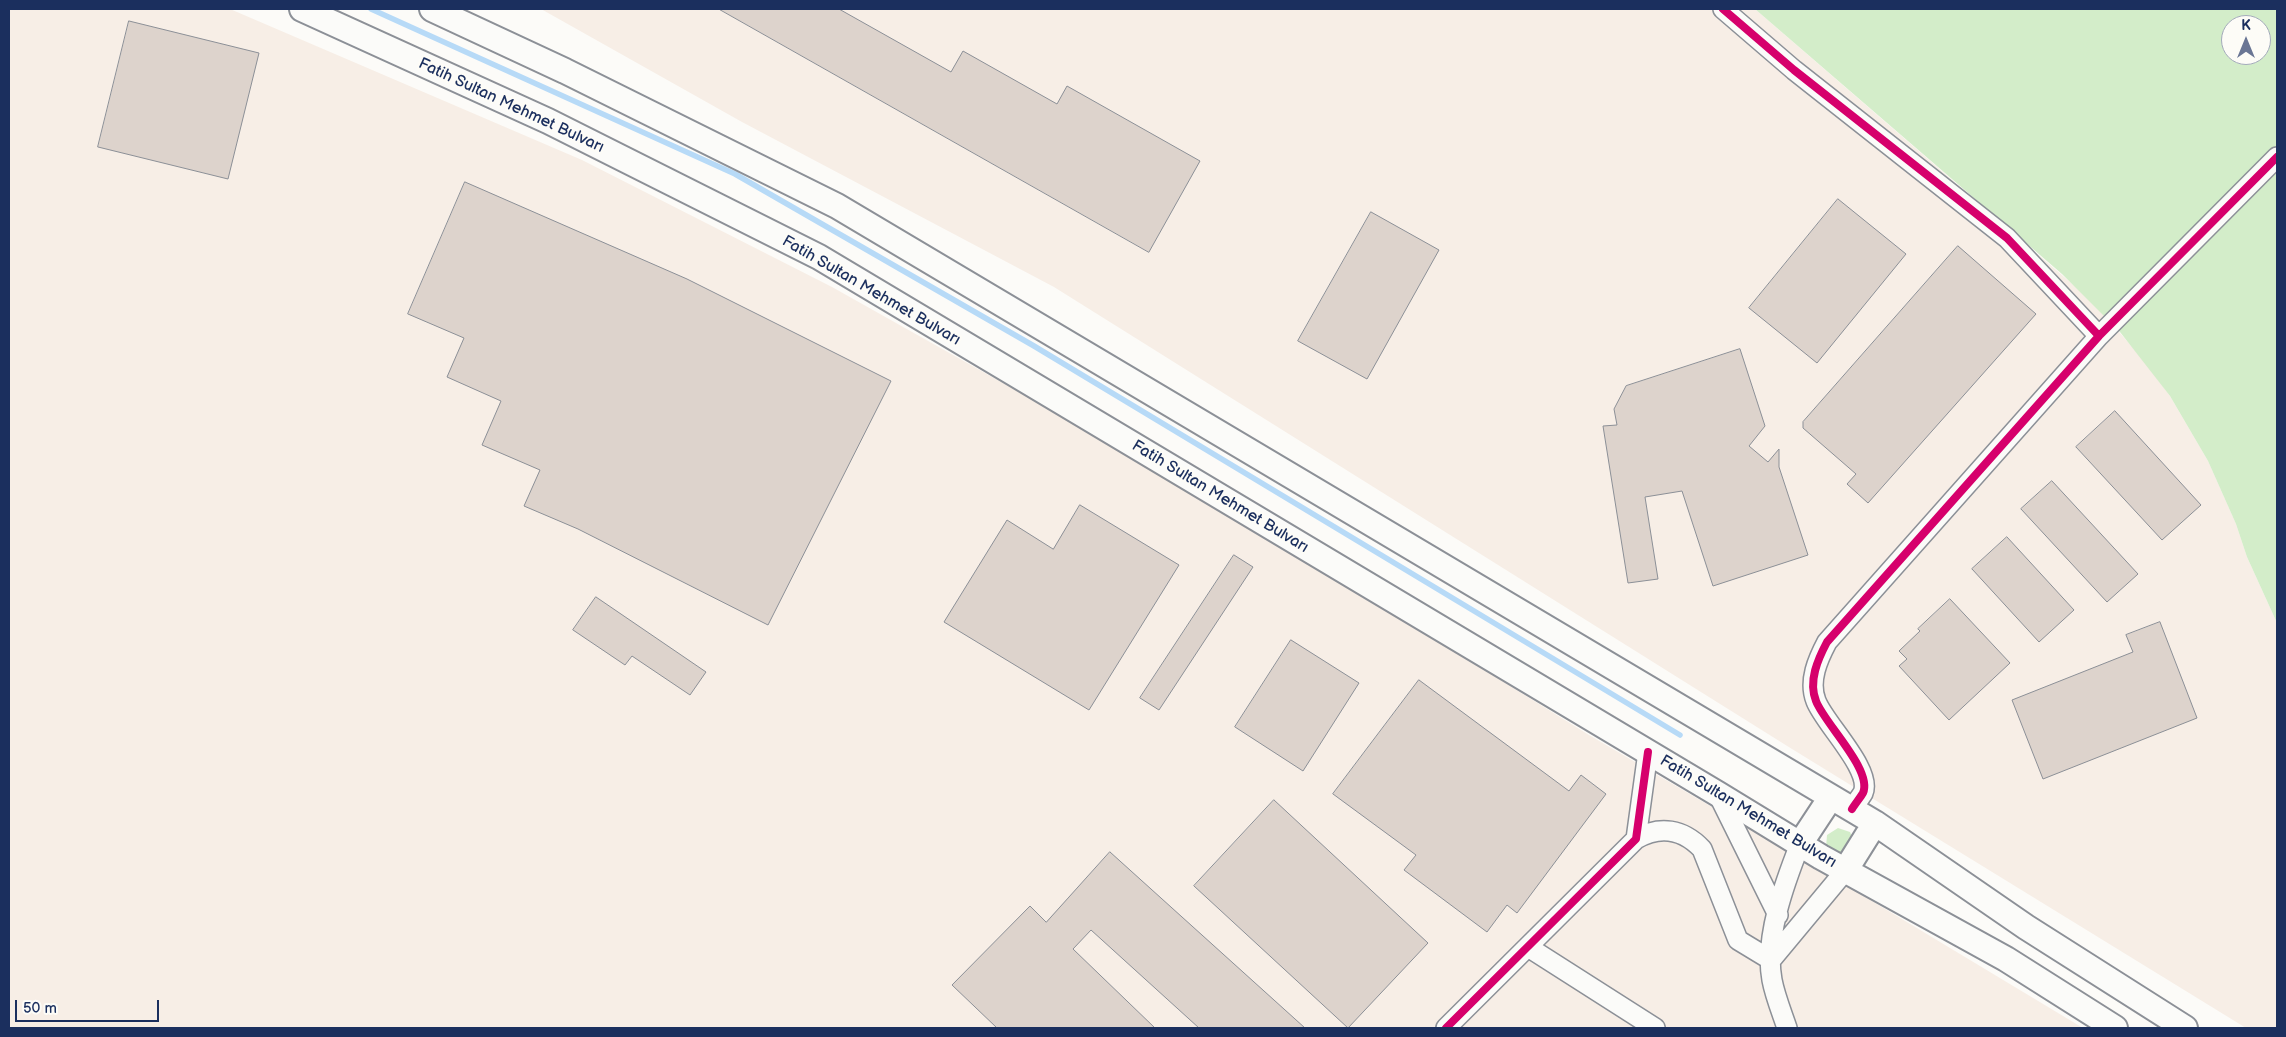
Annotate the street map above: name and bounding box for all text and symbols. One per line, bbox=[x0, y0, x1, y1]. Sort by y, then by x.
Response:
north arrow bbox=[2221, 15, 2271, 65]
text: K bbox=[2241, 17, 2251, 34]
street label: Fatih Sultan Mehmet Bulvarı bbox=[415, 54, 607, 158]
street label: Fatih Sultan Mehmet Bulvarı bbox=[778, 232, 964, 350]
street label: Fatih Sultan Mehmet Bulvarı bbox=[1128, 437, 1312, 557]
street label: Fatih Sultan Mehmet Bulvarı bbox=[1656, 752, 1840, 872]
scale bar bbox=[18, 990, 161, 1022]
text: 50 m bbox=[23, 999, 57, 1018]

